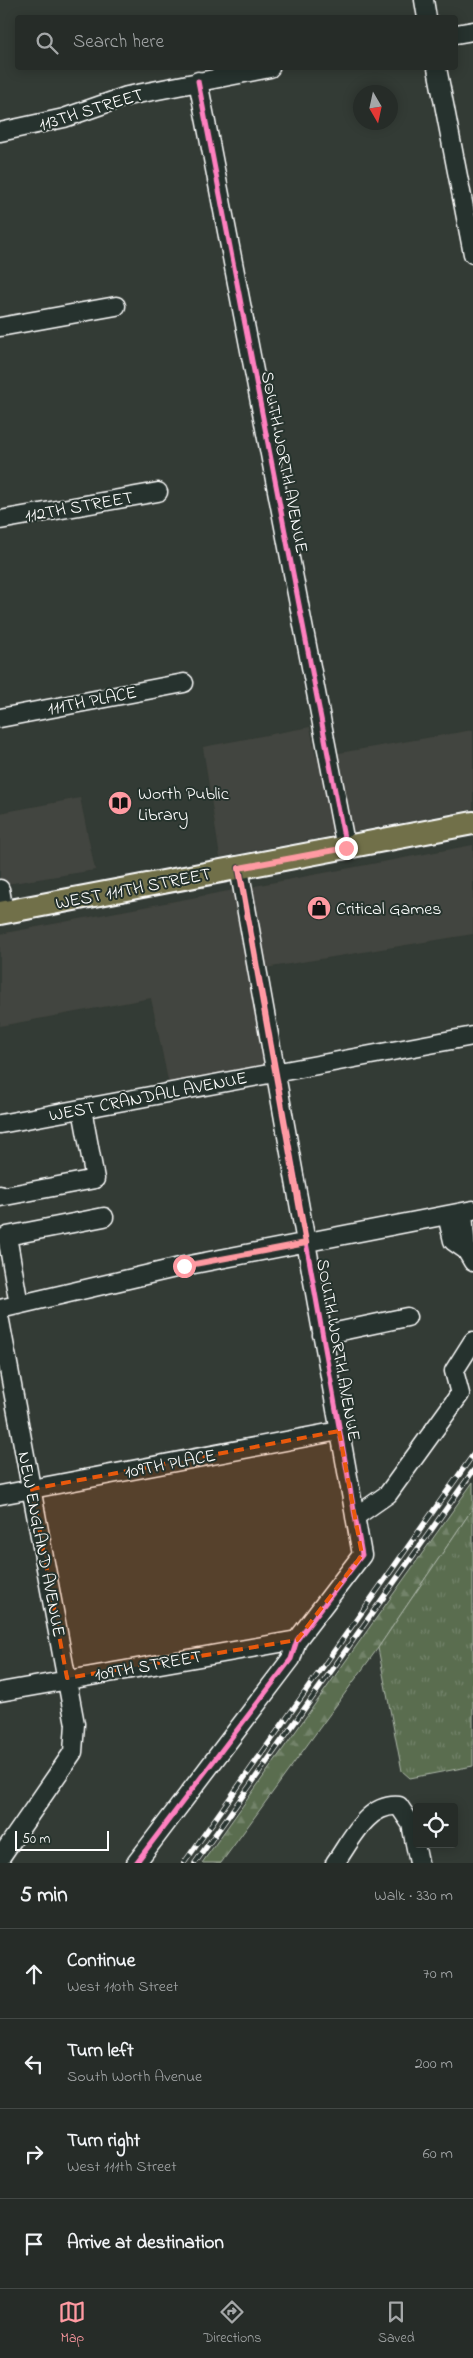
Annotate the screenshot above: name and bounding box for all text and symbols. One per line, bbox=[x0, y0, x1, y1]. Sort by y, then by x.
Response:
search box bbox=[15, 15, 458, 70]
icon: search bbox=[33, 29, 61, 57]
text: Search here bbox=[73, 29, 164, 56]
street label: 113TH STREET bbox=[36, 83, 147, 139]
north arrow bbox=[353, 85, 398, 130]
street label: SOUTH WORTH AVENUE bbox=[253, 369, 313, 556]
street label: 112TH STREET bbox=[23, 486, 136, 530]
street label: 111TH PLACE bbox=[46, 681, 139, 723]
place label: Worth Public Library bbox=[138, 782, 229, 829]
library icon: Worth Public Library bbox=[107, 790, 133, 816]
route end bbox=[335, 837, 358, 860]
street label: WEST 111TH STREET bbox=[54, 862, 213, 918]
shop icon: Critical Games bbox=[306, 895, 332, 921]
place label: Critical Games bbox=[336, 897, 441, 923]
street label: WEST CRANDALL AVENUE bbox=[47, 1066, 250, 1130]
route start bbox=[173, 1255, 196, 1278]
street label: SOUTH WORTH AVENUE bbox=[308, 1257, 366, 1444]
street label: 109TH PLACE bbox=[123, 1443, 218, 1487]
street label: NEW ENGLAND AVENUE bbox=[9, 1449, 71, 1639]
street label: 109TH STREET bbox=[93, 1645, 204, 1689]
map controls bbox=[413, 1803, 458, 1848]
button: locate bbox=[413, 1803, 458, 1848]
scale bar bbox=[15, 1828, 109, 1851]
text: 50 m bbox=[22, 1829, 50, 1850]
text: 5 min bbox=[20, 1881, 68, 1911]
text: Walk · 330 m bbox=[374, 1884, 453, 1908]
text: Continue bbox=[67, 1948, 135, 1975]
icon: ahead bbox=[20, 1960, 48, 1988]
text: 70 m bbox=[423, 1962, 453, 1986]
text: West 110th Street bbox=[67, 1975, 178, 1999]
text: Turn left bbox=[67, 2038, 134, 2065]
icon: left bbox=[20, 2050, 48, 2078]
text: 200 m bbox=[415, 2052, 453, 2076]
text: South Worth Avenue bbox=[67, 2065, 202, 2089]
text: Turn right bbox=[67, 2128, 140, 2155]
icon: right bbox=[20, 2140, 48, 2168]
text: 60 m bbox=[423, 2142, 453, 2166]
text: West 111th Street bbox=[67, 2155, 177, 2179]
icon: arrive bbox=[20, 2230, 48, 2258]
text: Arrive at destination bbox=[67, 2230, 224, 2257]
tab: Map bbox=[58, 2298, 86, 2349]
tab: Directions bbox=[203, 2298, 261, 2349]
tab: Saved bbox=[378, 2298, 415, 2349]

